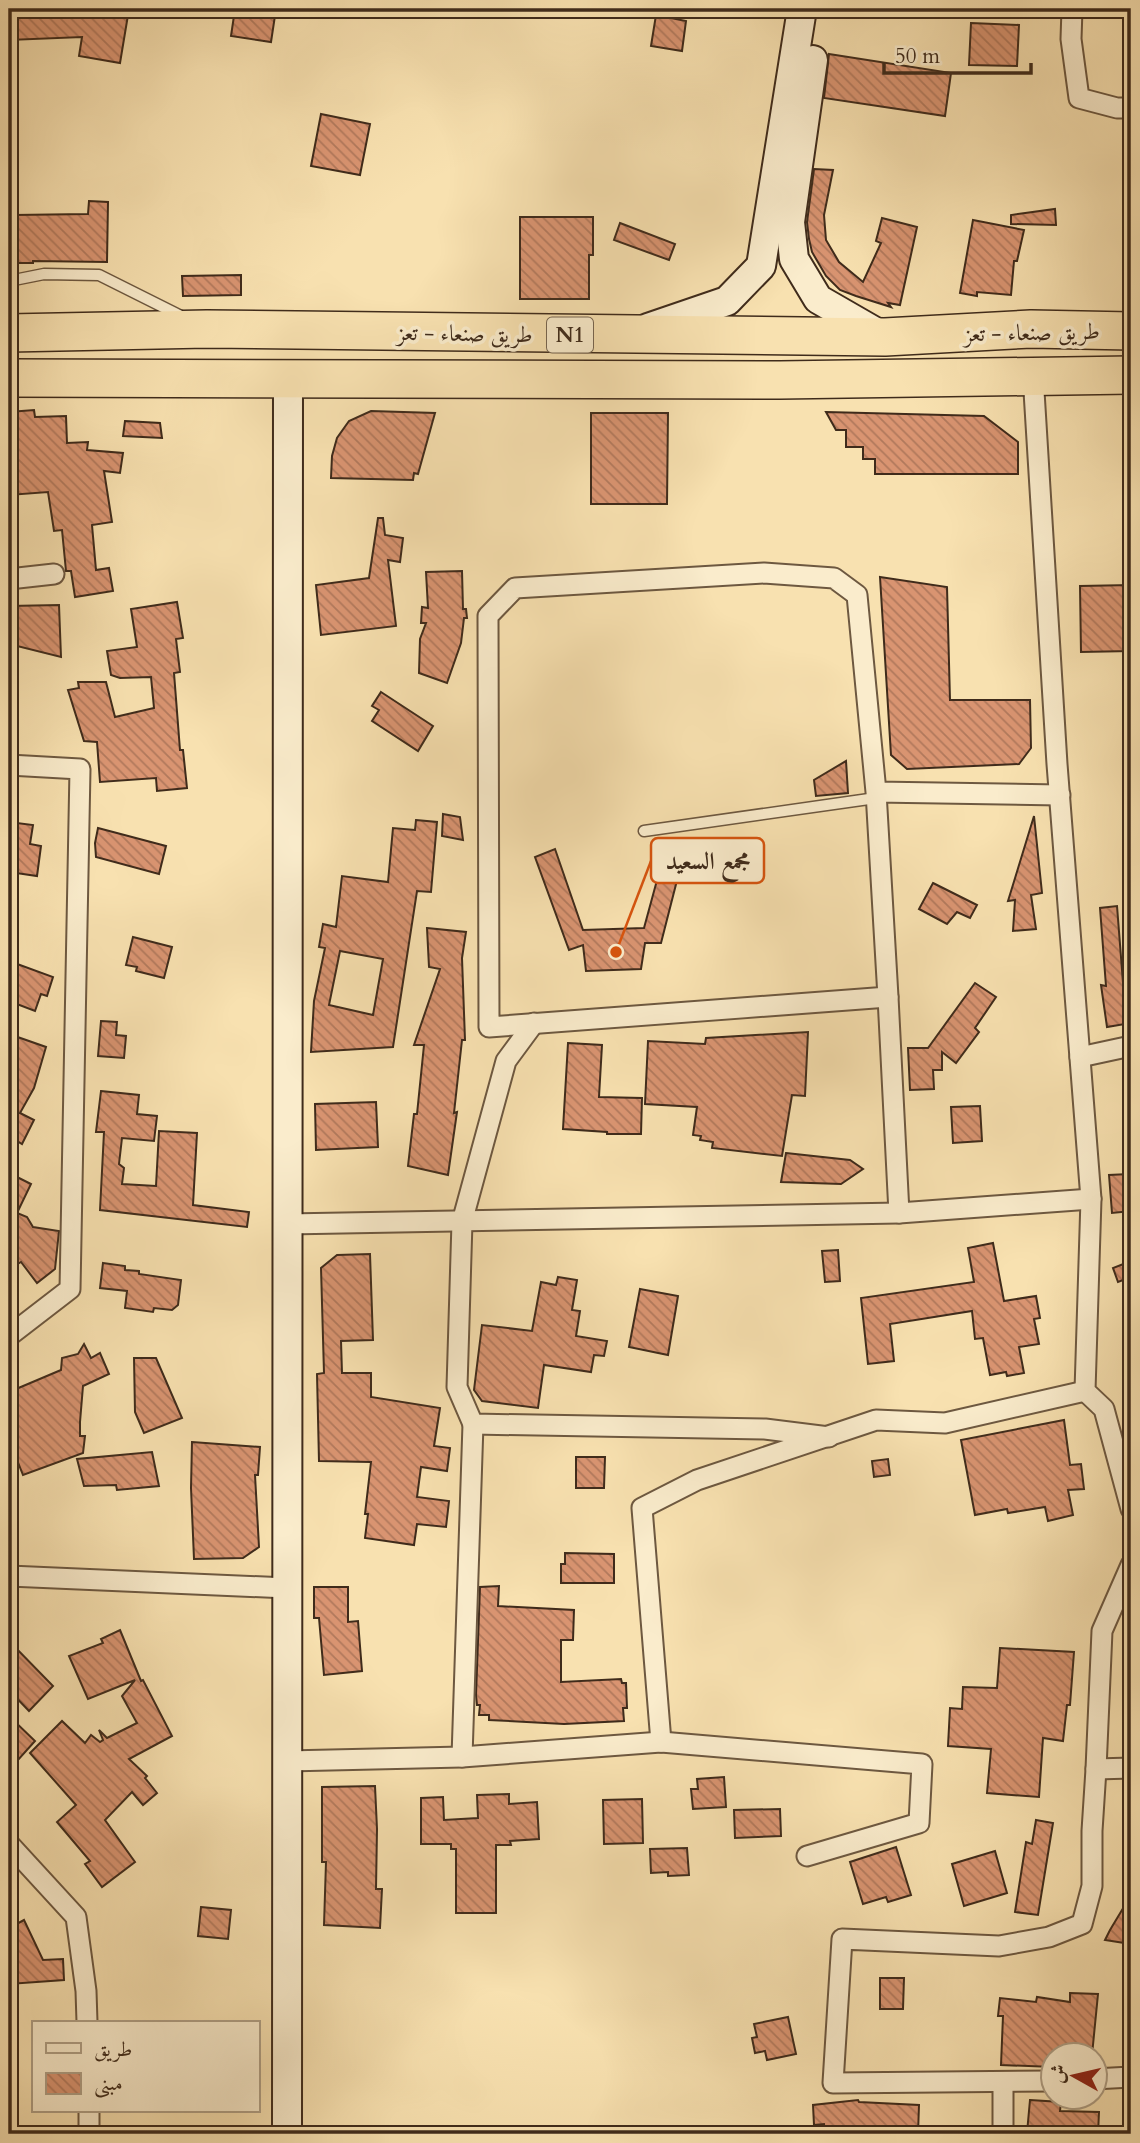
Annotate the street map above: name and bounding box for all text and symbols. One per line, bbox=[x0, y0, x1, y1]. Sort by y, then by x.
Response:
scale bar bbox=[884, 32, 1032, 76]
text: 50 m bbox=[895, 42, 940, 71]
street label: طريق صنعاء - تعز bbox=[962, 316, 1100, 349]
street label: طريق صنعاء - تعز bbox=[395, 317, 533, 350]
road number: N1 bbox=[547, 318, 593, 352]
callout: مجمع السعيد bbox=[651, 838, 764, 883]
text: مجمع السعيد bbox=[666, 845, 750, 883]
legend bbox=[32, 2021, 259, 2112]
text: طريق bbox=[94, 2035, 132, 2064]
north arrow bbox=[1038, 2042, 1108, 2112]
text: ش bbox=[1044, 2063, 1072, 2085]
text: مبنى bbox=[94, 2069, 123, 2098]

